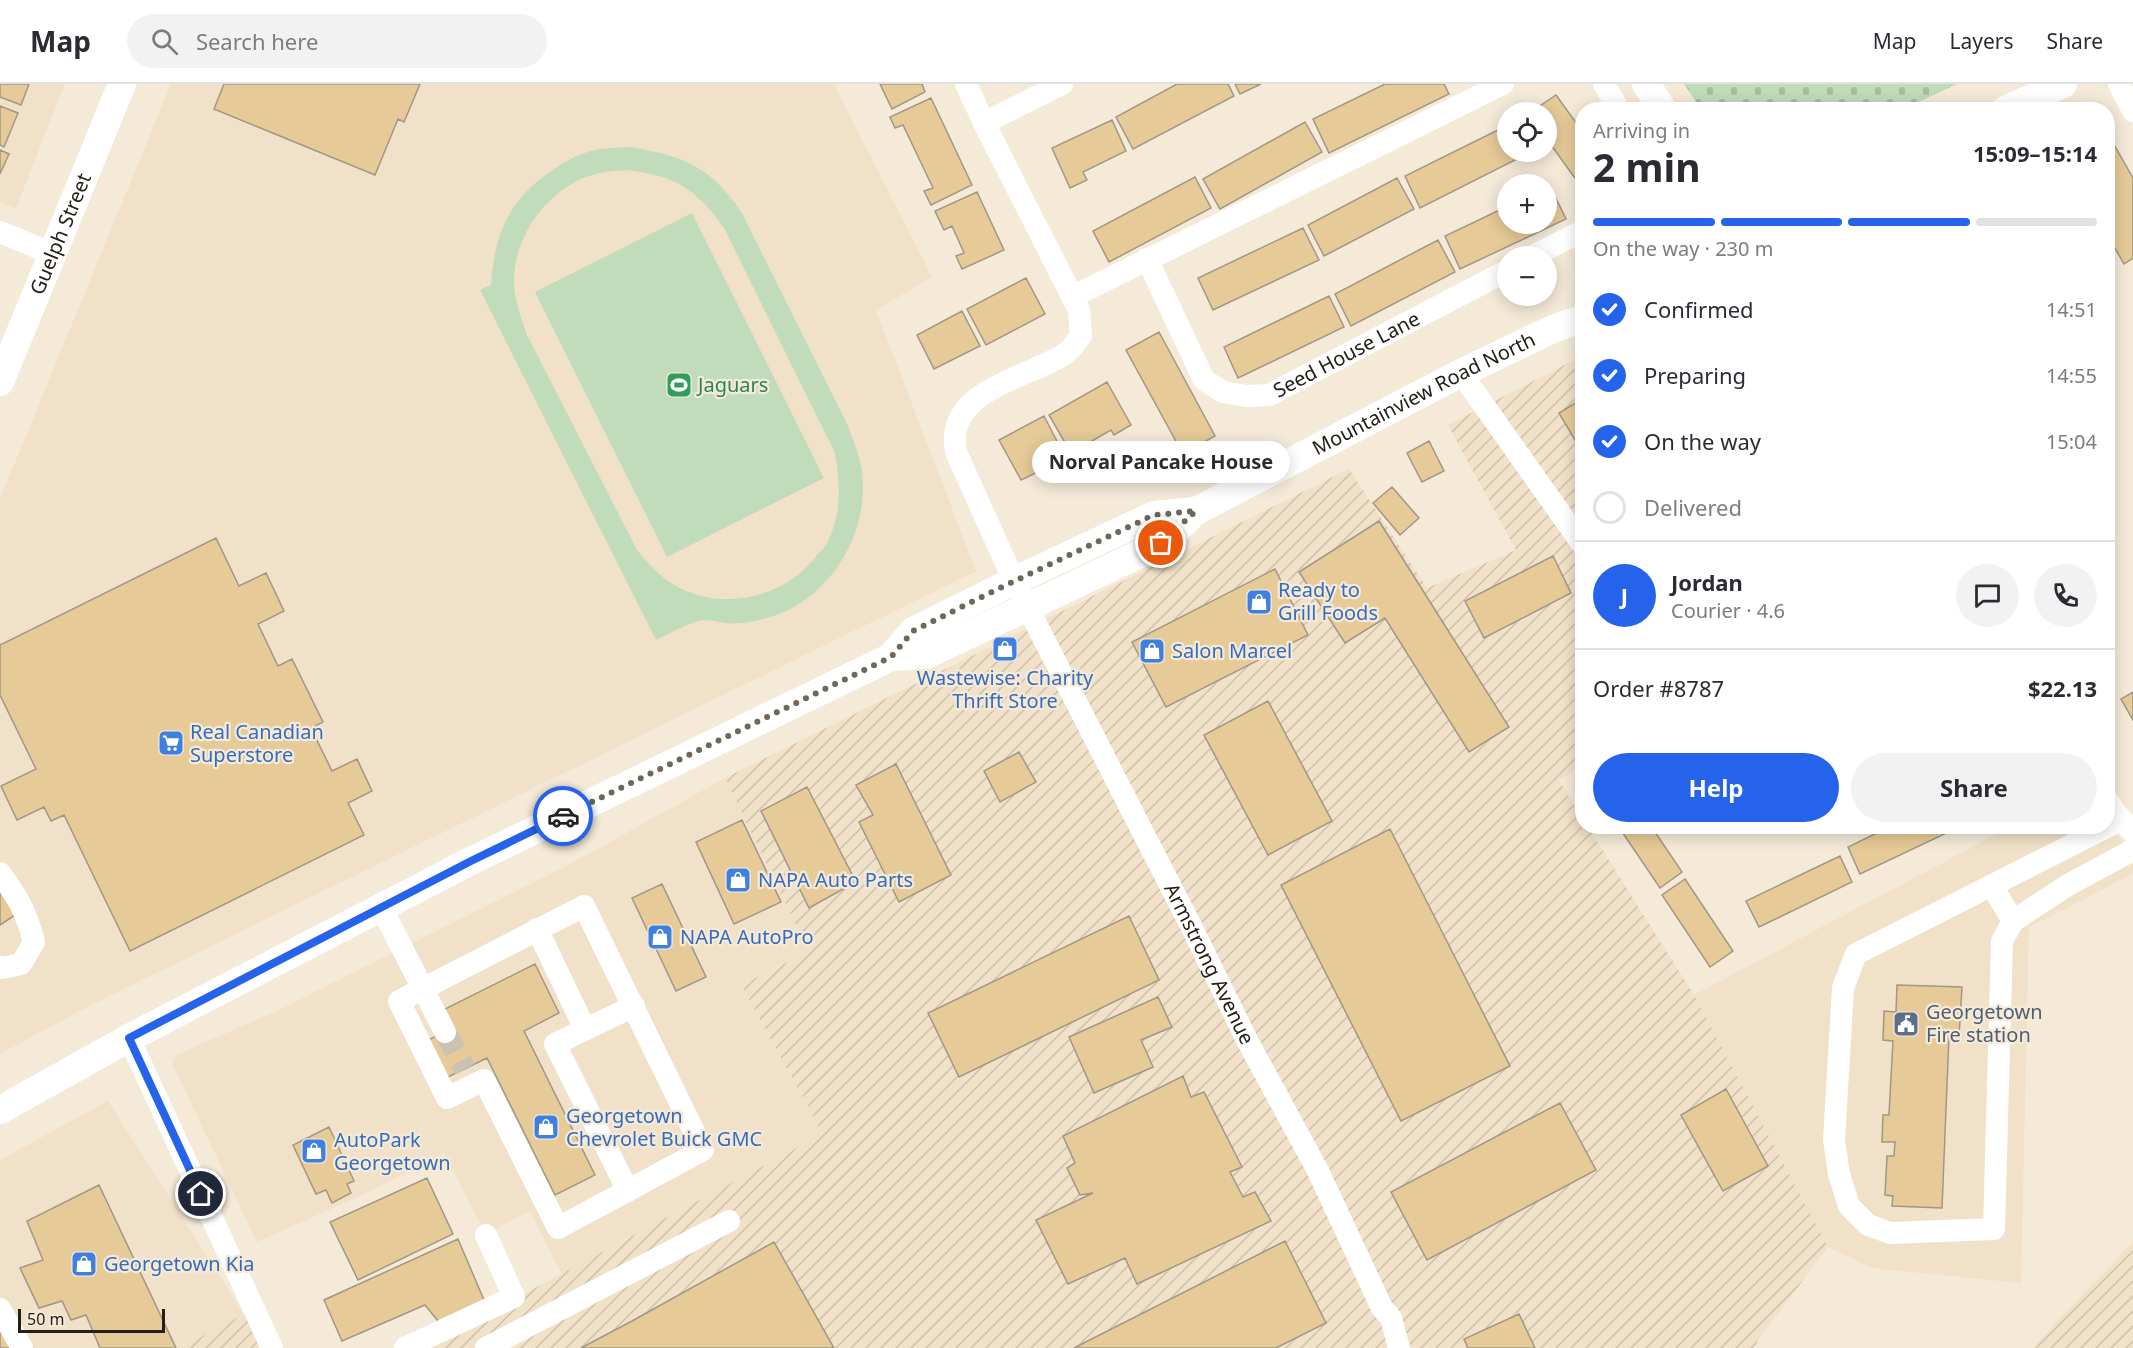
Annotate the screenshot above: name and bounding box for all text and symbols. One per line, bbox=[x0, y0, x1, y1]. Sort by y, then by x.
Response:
search box bbox=[127, 14, 547, 68]
text: Map bbox=[30, 22, 91, 60]
icon: search bbox=[148, 25, 181, 58]
text: Search here bbox=[196, 26, 318, 56]
text: Map bbox=[1873, 27, 1917, 55]
text: Layers bbox=[1950, 27, 2014, 55]
text: Share bbox=[2047, 27, 2103, 55]
map controls bbox=[1497, 102, 1557, 306]
button: locate bbox=[1497, 102, 1557, 162]
text: Arriving in bbox=[1593, 117, 1690, 144]
text: 15:09–15:14 bbox=[1973, 138, 2097, 168]
text: 2 min bbox=[1593, 140, 1700, 193]
street label: Guelph Street bbox=[23, 169, 97, 299]
button: + bbox=[1497, 174, 1557, 234]
text: On the way · 230 m bbox=[1593, 235, 1773, 262]
button: − bbox=[1497, 246, 1557, 306]
icon: check bbox=[1593, 293, 1626, 326]
text: Confirmed bbox=[1644, 294, 1754, 324]
text: 14:51 bbox=[2046, 296, 2097, 323]
street label: Seed House Lane bbox=[1268, 305, 1424, 404]
street label: Mountainview Road North bbox=[1307, 325, 1539, 461]
icon: check bbox=[1593, 359, 1626, 392]
text: Preparing bbox=[1644, 360, 1746, 390]
text: 14:55 bbox=[2046, 362, 2097, 389]
sports icon: Jaguars bbox=[664, 370, 694, 400]
place label: Jaguars bbox=[696, 371, 768, 398]
icon: check bbox=[1593, 425, 1626, 458]
text: On the way bbox=[1644, 426, 1761, 456]
text: 15:04 bbox=[2046, 428, 2097, 455]
callout: Norval Pancake House bbox=[1032, 441, 1290, 483]
text: Norval Pancake House bbox=[1049, 448, 1273, 475]
text: Delivered bbox=[1644, 492, 1742, 522]
pin bbox=[1135, 517, 1186, 568]
icon: bag bbox=[1144, 526, 1177, 559]
button: chat bbox=[1956, 564, 2019, 627]
button: phone bbox=[2034, 564, 2097, 627]
text: Jordan bbox=[1671, 567, 1743, 597]
place label: Ready to Grill Foods bbox=[1278, 576, 1378, 626]
text: J bbox=[1621, 580, 1628, 610]
shop icon: Ready to Grill Foods bbox=[1244, 587, 1274, 617]
text: Courier · 4.6 bbox=[1671, 597, 1785, 624]
shop icon: Wastewise: Charity Thrift Store bbox=[990, 634, 1020, 664]
shop icon: Salon Marcel bbox=[1137, 636, 1167, 666]
place label: Salon Marcel bbox=[1172, 637, 1292, 664]
place label: Wastewise: Charity Thrift Store bbox=[917, 664, 1094, 714]
text: Order #8787 bbox=[1593, 673, 1724, 703]
text: $22.13 bbox=[2028, 673, 2097, 703]
place label: Real Canadian Superstore bbox=[190, 718, 324, 768]
supermarket icon: Real Canadian Superstore bbox=[156, 728, 186, 758]
button: Help bbox=[1593, 753, 1839, 822]
button: Share bbox=[1851, 753, 2097, 822]
courier bbox=[533, 786, 593, 846]
icon: car bbox=[547, 800, 580, 833]
shop icon: NAPA Auto Parts bbox=[723, 865, 753, 895]
place label: NAPA Auto Parts bbox=[758, 866, 913, 893]
street label: Armstrong Avenue bbox=[1158, 879, 1261, 1049]
shop icon: NAPA AutoPro bbox=[645, 922, 675, 952]
place label: NAPA AutoPro bbox=[680, 923, 814, 950]
place label: Georgetown Fire station bbox=[1926, 998, 2043, 1048]
public building icon: Georgetown Fire station bbox=[1891, 1009, 1921, 1039]
place label: Georgetown Chevrolet Buick GMC bbox=[566, 1102, 763, 1152]
shop icon: Georgetown Chevrolet Buick GMC bbox=[531, 1112, 561, 1142]
place label: AutoPark Georgetown bbox=[334, 1126, 451, 1176]
shop icon: AutoPark Georgetown bbox=[299, 1136, 329, 1166]
pin bbox=[175, 1168, 226, 1219]
icon: home bbox=[184, 1177, 217, 1210]
shop icon: Georgetown Kia bbox=[69, 1249, 99, 1279]
place label: Georgetown Kia bbox=[104, 1250, 255, 1277]
scale bar bbox=[18, 1306, 165, 1334]
text: 50 m bbox=[27, 1308, 64, 1330]

